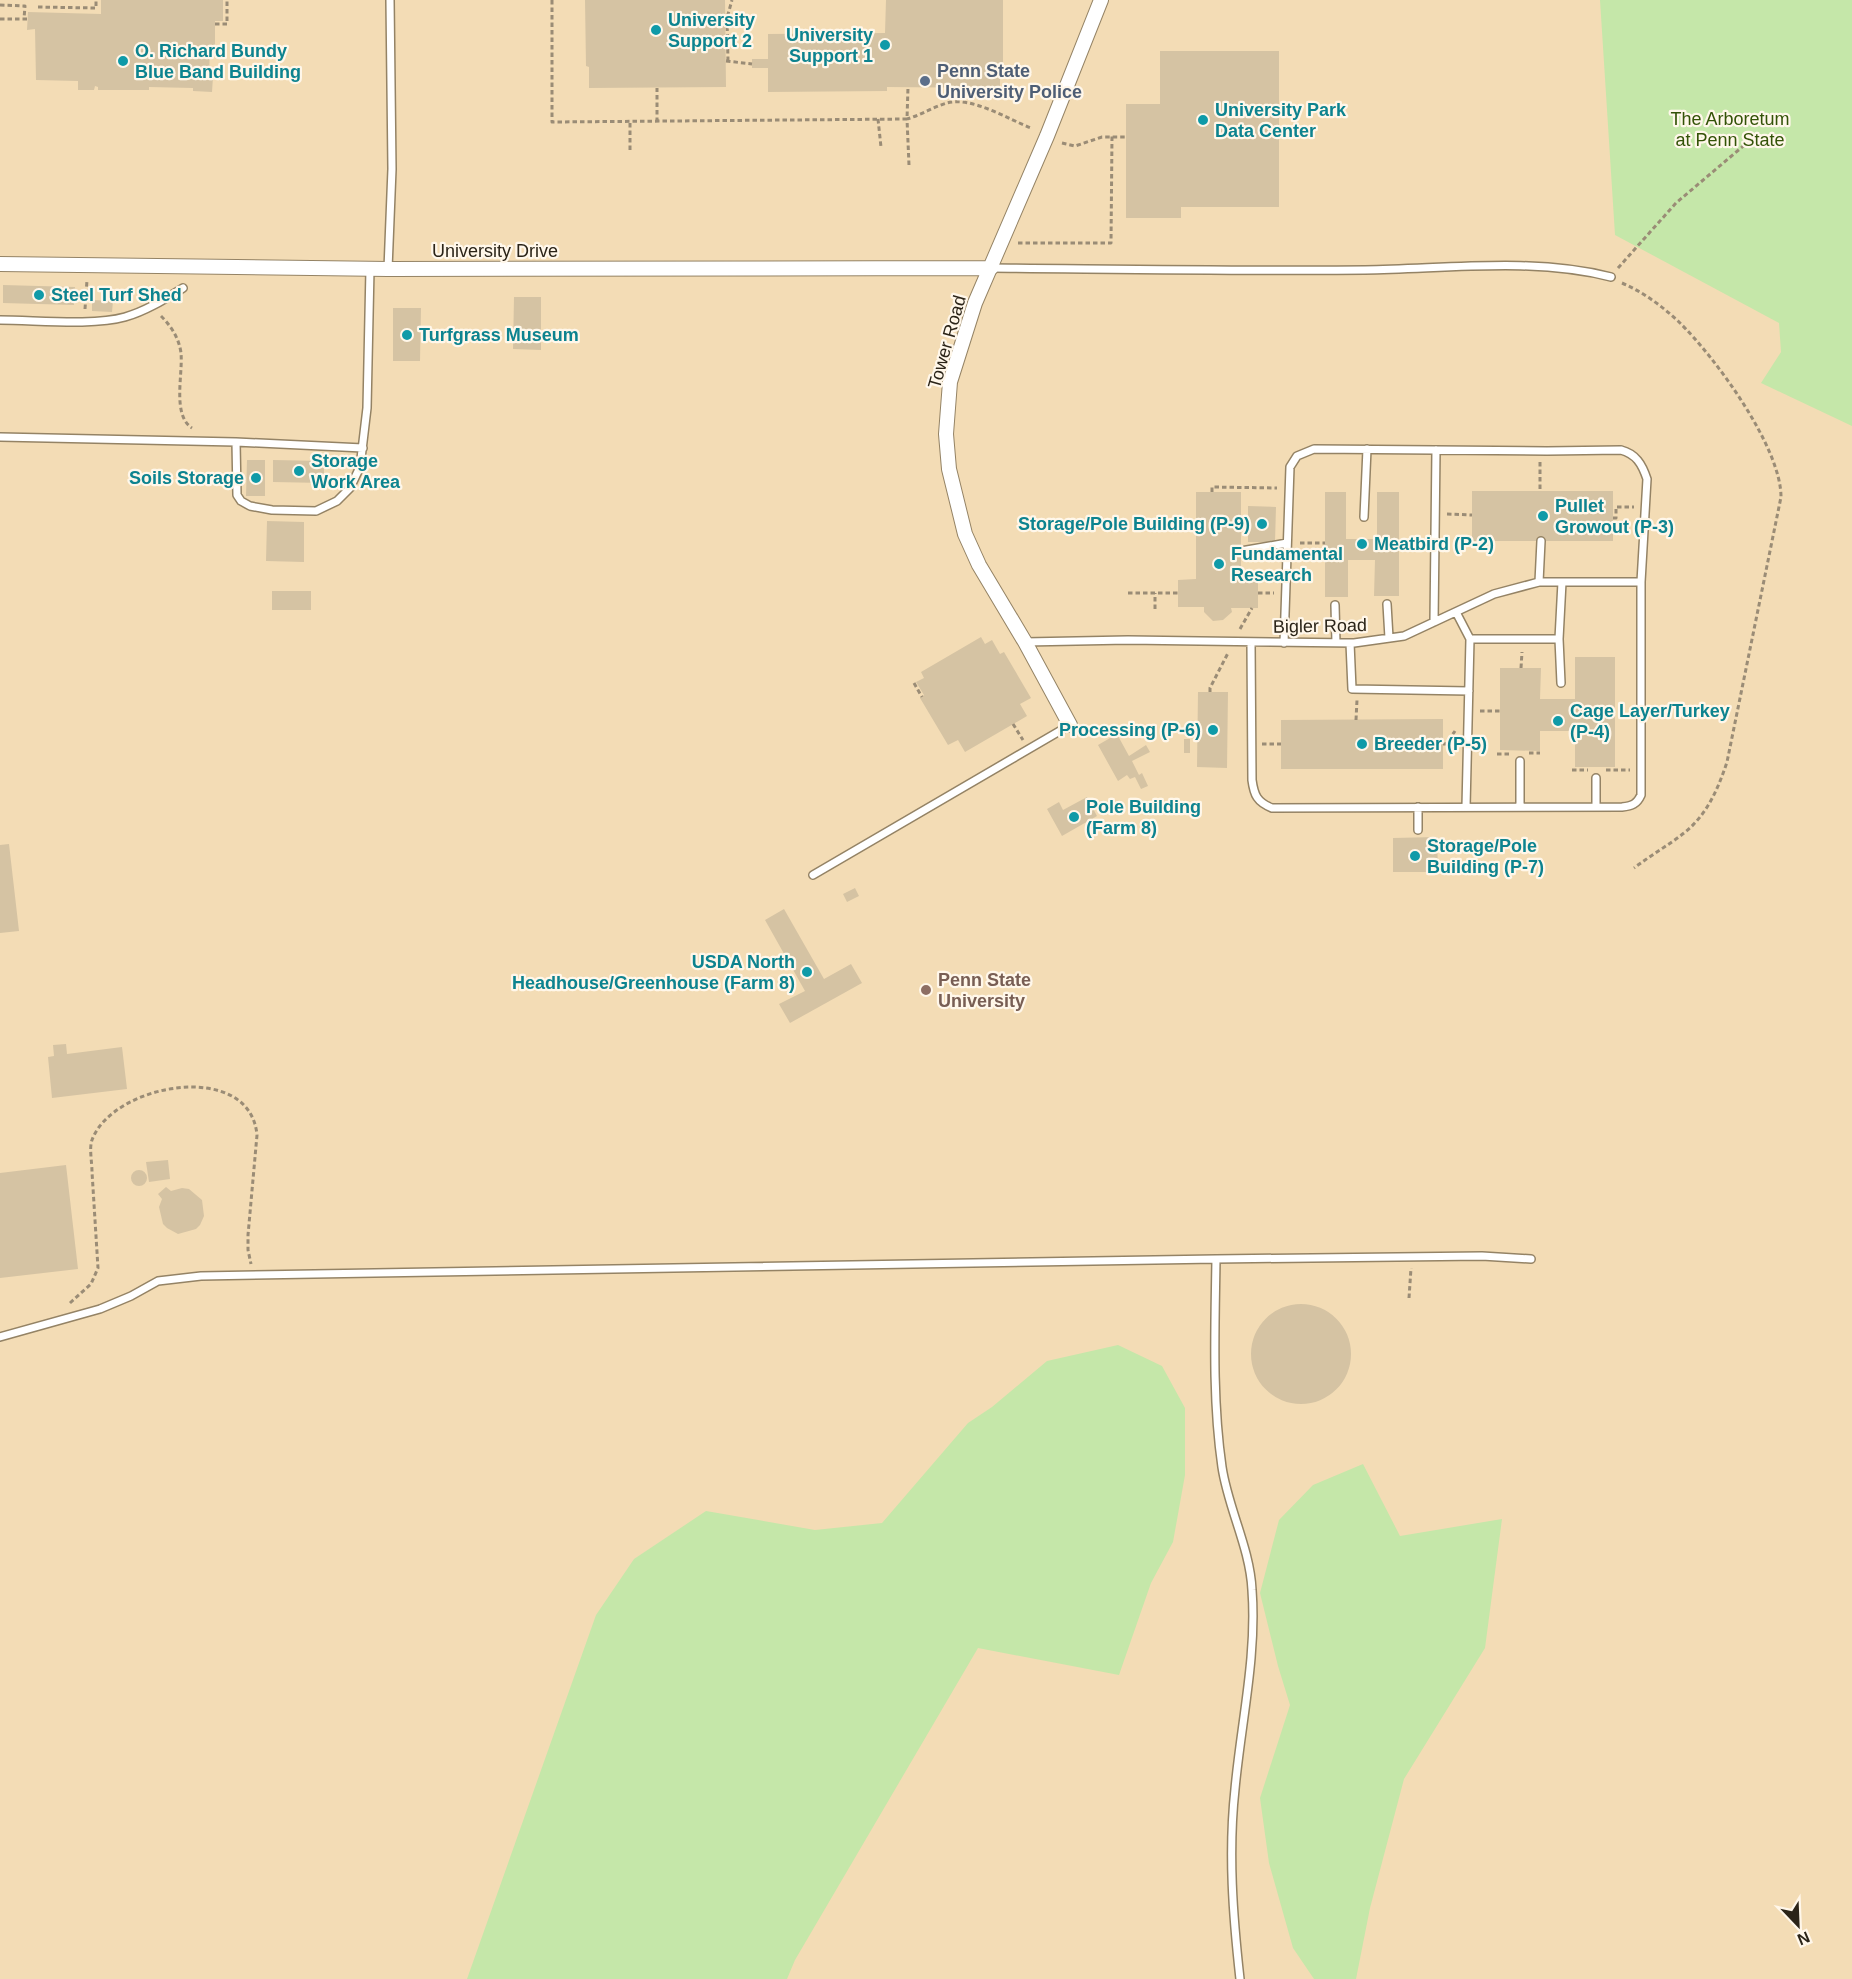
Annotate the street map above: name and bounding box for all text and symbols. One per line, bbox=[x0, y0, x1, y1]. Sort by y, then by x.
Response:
place label: University Support 2 bbox=[668, 10, 755, 51]
marker: University Support 2 bbox=[649, 23, 663, 37]
place label: University Support 1 bbox=[786, 25, 873, 66]
marker: University Support 1 bbox=[878, 38, 892, 52]
place label: O. Richard Bundy Blue Band Building bbox=[135, 41, 301, 82]
marker: O. Richard Bundy Blue Band Building bbox=[116, 54, 130, 68]
place label: Penn State University Police bbox=[937, 61, 1082, 102]
marker: Penn State University Police bbox=[918, 74, 932, 88]
place label: University Park Data Center bbox=[1215, 100, 1347, 141]
park label: The Arboretum at Penn State bbox=[1670, 109, 1790, 150]
marker: University Park Data Center bbox=[1196, 113, 1210, 127]
street label: University Drive bbox=[432, 241, 558, 261]
place label: Steel Turf Shed bbox=[51, 285, 182, 305]
marker: Steel Turf Shed bbox=[32, 288, 46, 302]
street label: Tower Road bbox=[924, 293, 970, 391]
place label: Turfgrass Museum bbox=[419, 325, 579, 345]
marker: Turfgrass Museum bbox=[400, 328, 414, 342]
place label: Storage Work Area bbox=[311, 451, 401, 492]
marker: Storage Work Area bbox=[292, 464, 306, 478]
place label: Soils Storage bbox=[129, 468, 244, 488]
marker: Soils Storage bbox=[249, 471, 263, 485]
place label: Pullet Growout (P-3) bbox=[1555, 496, 1674, 537]
marker: Pullet Growout (P-3) bbox=[1536, 509, 1550, 523]
place label: Storage/Pole Building (P-9) bbox=[1018, 514, 1250, 534]
marker: Storage/Pole Building (P-9) bbox=[1255, 517, 1269, 531]
place label: Meatbird (P-2) bbox=[1374, 534, 1494, 554]
marker: Meatbird (P-2) bbox=[1355, 537, 1369, 551]
place label: Fundamental Research bbox=[1231, 544, 1343, 585]
marker: Fundamental Research bbox=[1212, 557, 1226, 571]
street label: Bigler Road bbox=[1273, 615, 1367, 637]
place label: Cage Layer/Turkey (P-4) bbox=[1570, 701, 1730, 742]
marker: Cage Layer/Turkey (P-4) bbox=[1551, 714, 1565, 728]
place label: Processing (P-6) bbox=[1059, 720, 1201, 740]
marker: Processing (P-6) bbox=[1206, 723, 1220, 737]
place label: Breeder (P-5) bbox=[1374, 734, 1487, 754]
marker: Breeder (P-5) bbox=[1355, 737, 1369, 751]
place label: Pole Building (Farm 8) bbox=[1086, 797, 1201, 838]
marker: Pole Building (Farm 8) bbox=[1067, 810, 1081, 824]
place label: Storage/Pole Building (P-7) bbox=[1427, 836, 1544, 877]
marker: Storage/Pole Building (P-7) bbox=[1408, 849, 1422, 863]
place label: USDA North Headhouse/Greenhouse (Farm 8) bbox=[512, 952, 795, 993]
marker: USDA North Headhouse/Greenhouse (Farm 8) bbox=[800, 965, 814, 979]
place label: Penn State University bbox=[938, 970, 1031, 1011]
marker: Penn State University bbox=[919, 983, 933, 997]
north arrow bbox=[1768, 1895, 1828, 1955]
text: N bbox=[1795, 1928, 1812, 1948]

